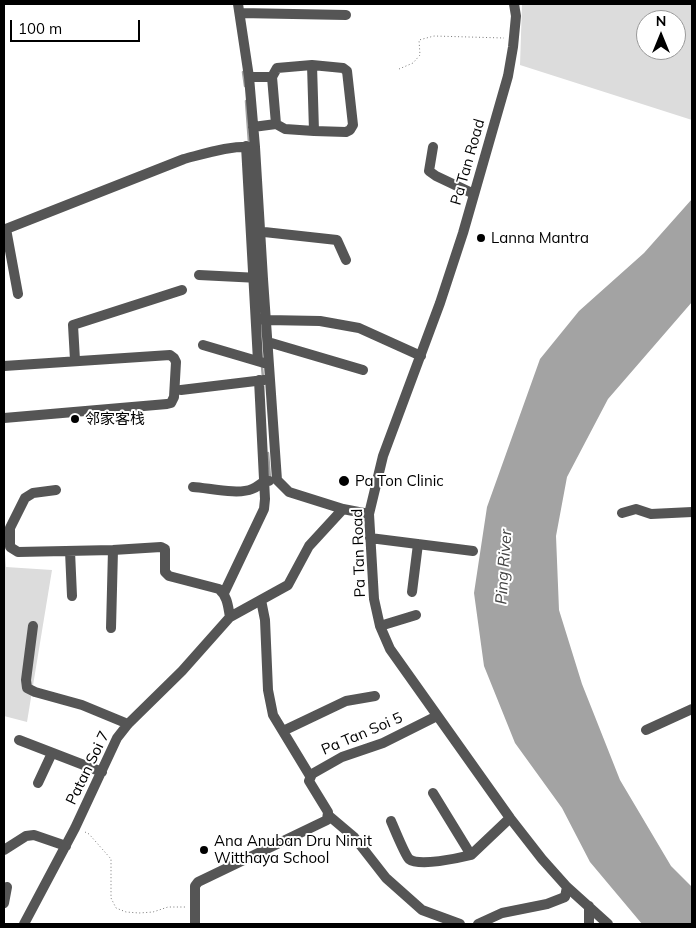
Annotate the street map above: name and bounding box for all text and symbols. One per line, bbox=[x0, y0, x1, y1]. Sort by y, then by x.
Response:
scale bar bbox=[12, 10, 142, 42]
north arrow bbox=[636, 10, 686, 60]
text: N bbox=[656, 12, 666, 30]
text: 100 m bbox=[18, 19, 62, 38]
street label: Pa Tan Road bbox=[447, 117, 489, 207]
place label: Lanna Mantra bbox=[491, 229, 589, 247]
marker: Lanna Mantra bbox=[475, 232, 487, 244]
place label: 邻家客栈 bbox=[85, 410, 145, 428]
marker: 邻家客栈 bbox=[69, 413, 81, 425]
place label: Pa Ton Clinic bbox=[355, 472, 444, 490]
marker: Pa Ton Clinic bbox=[337, 474, 351, 488]
street label: Pa Tan Road bbox=[348, 508, 370, 598]
water label: Ping River bbox=[492, 529, 516, 605]
street label: Pa Tan Soi 5 bbox=[319, 709, 405, 759]
street label: Patan Soi 7 bbox=[62, 728, 114, 808]
place label: Ana Anuban Dru Nimit Witthaya School bbox=[214, 832, 372, 867]
marker: Ana Anuban Dru Nimit Witthaya School bbox=[198, 844, 210, 856]

